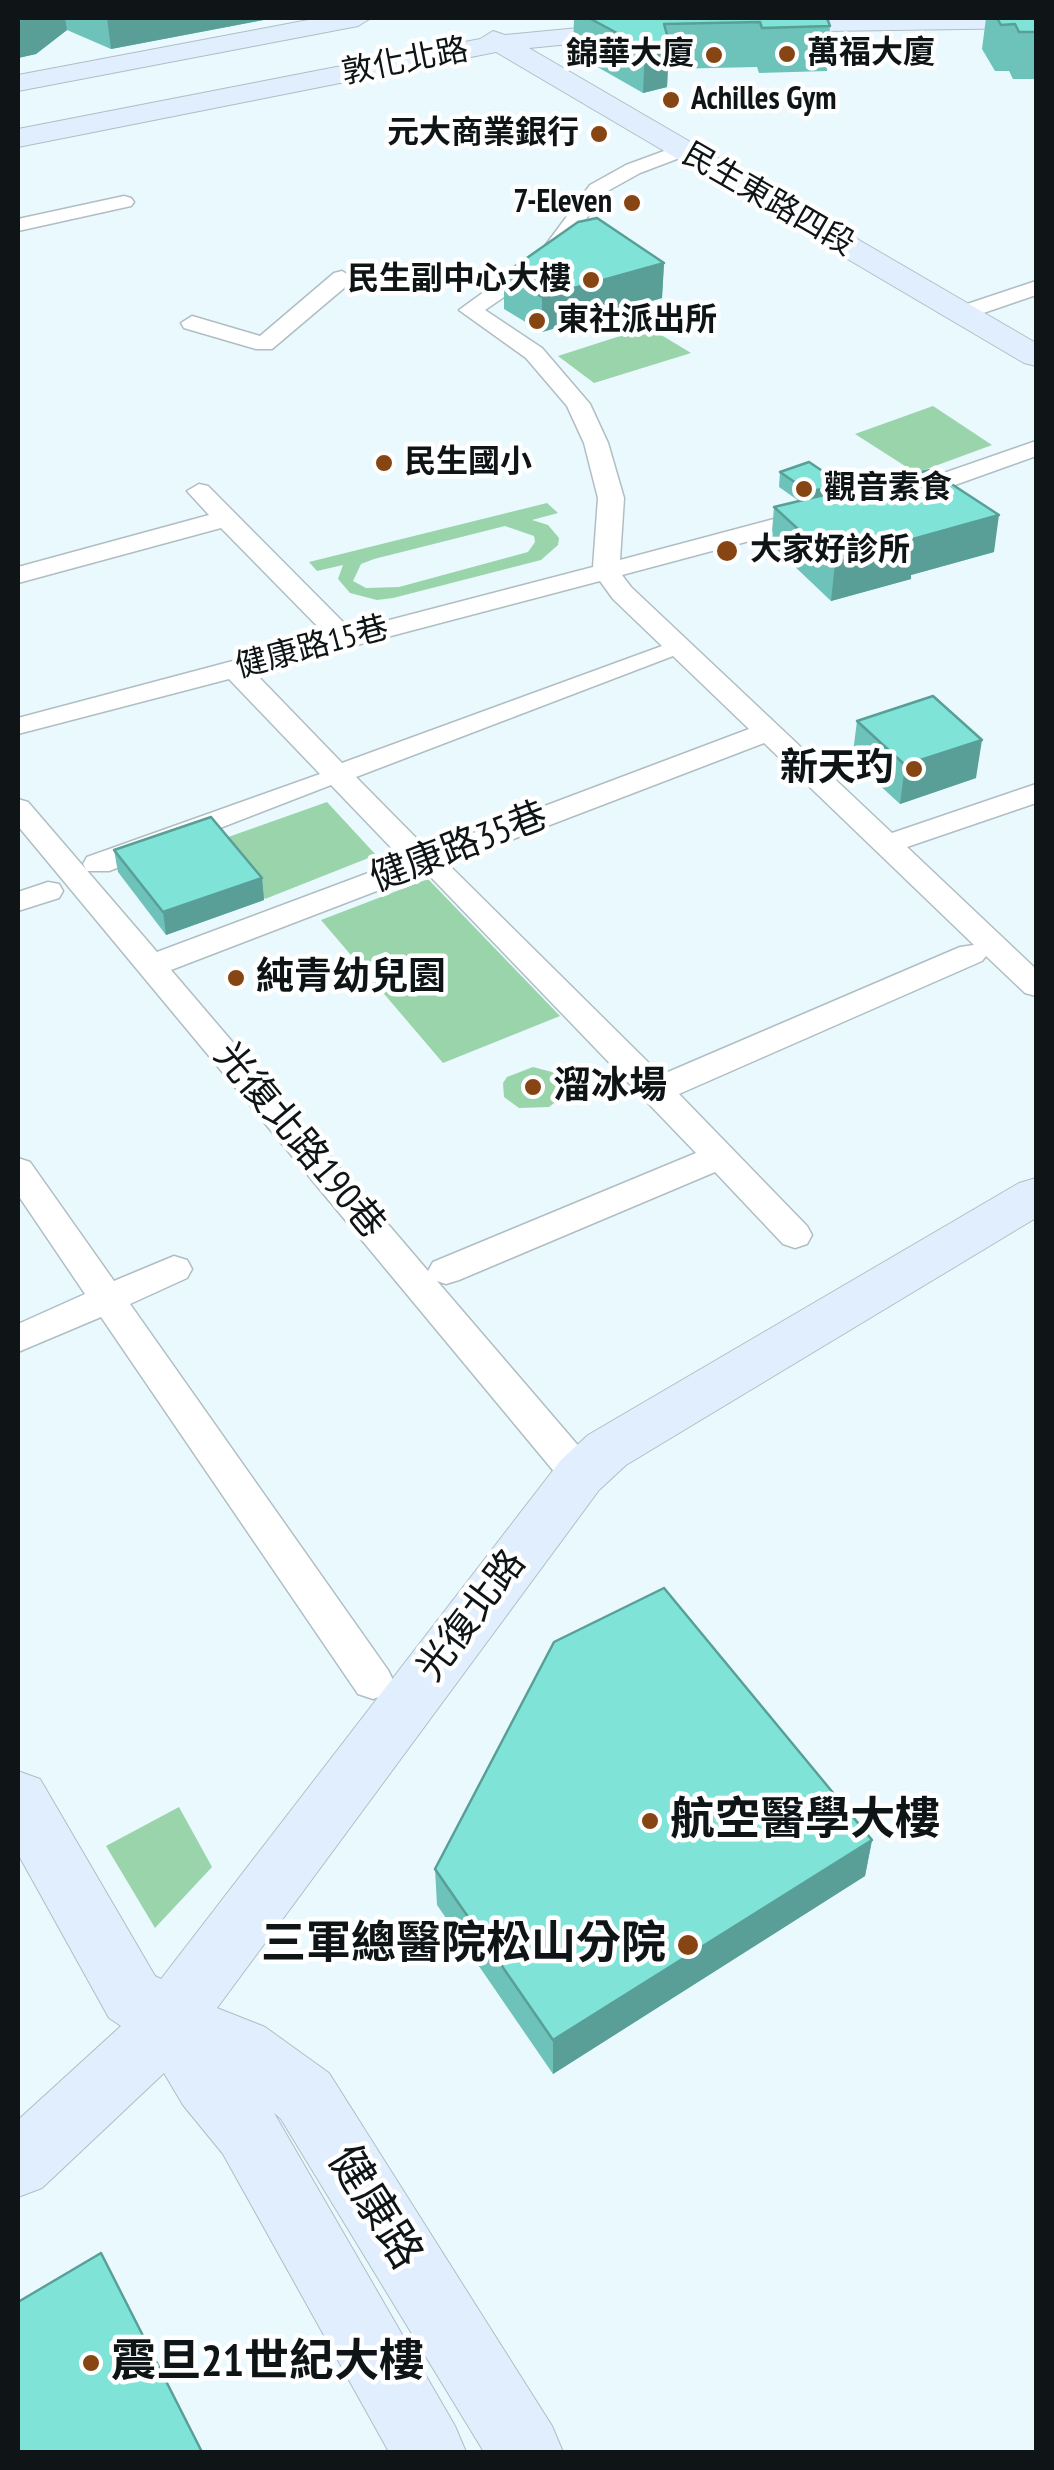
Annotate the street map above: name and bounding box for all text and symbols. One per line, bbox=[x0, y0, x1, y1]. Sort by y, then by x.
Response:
street label: 敦化北路 bbox=[339, 31, 471, 93]
place label: 萬福大廈 bbox=[807, 35, 935, 73]
place label: 錦華大廈 bbox=[566, 36, 694, 74]
marker: 萬福大廈 bbox=[776, 43, 798, 65]
marker: 錦華大廈 bbox=[703, 44, 725, 66]
place label: Achilles Gym bbox=[691, 81, 836, 119]
marker: Achilles Gym bbox=[660, 89, 682, 111]
place label: 元大商業銀行 bbox=[387, 115, 579, 153]
marker: 元大商業銀行 bbox=[588, 123, 610, 145]
street label: 民生東路四段 bbox=[675, 135, 861, 265]
place label: 7-Eleven bbox=[513, 184, 612, 222]
marker: 7-Eleven bbox=[621, 192, 643, 214]
place label: 民生副中心大樓 bbox=[347, 261, 571, 299]
marker: 民生副中心大樓 bbox=[580, 269, 602, 291]
place label: 東社派出所 bbox=[557, 302, 717, 340]
marker: 東社派出所 bbox=[526, 310, 548, 332]
place label: 民生國小 bbox=[404, 444, 532, 482]
marker: 民生國小 bbox=[373, 452, 395, 474]
place label: 觀音素食 bbox=[824, 470, 952, 508]
marker: 觀音素食 bbox=[793, 478, 815, 500]
place label: 大家好診所 bbox=[750, 532, 910, 570]
marker: 大家好診所 bbox=[714, 538, 740, 564]
street label: 健康路15巷 bbox=[231, 609, 393, 687]
place label: 新天玓 bbox=[780, 746, 894, 792]
marker: 新天玓 bbox=[903, 758, 925, 780]
street label: 健康路35巷 bbox=[364, 793, 554, 903]
place label: 純青幼兒園 bbox=[256, 955, 446, 1001]
marker: 純青幼兒園 bbox=[225, 967, 247, 989]
street label: 光復北路190巷 bbox=[204, 1034, 394, 1248]
place label: 溜冰場 bbox=[553, 1064, 667, 1110]
marker: 溜冰場 bbox=[522, 1076, 544, 1098]
street label: 光復北路 bbox=[408, 1542, 536, 1690]
place label: 航空醫學大樓 bbox=[670, 1794, 940, 1848]
marker: 航空醫學大樓 bbox=[639, 1810, 661, 1832]
place label: 三軍總醫院松山分院 bbox=[261, 1918, 666, 1972]
marker: 三軍總醫院松山分院 bbox=[675, 1932, 701, 1958]
street label: 健康路 bbox=[315, 2136, 433, 2280]
place label: 震旦21世紀大樓 bbox=[111, 2336, 424, 2390]
marker: 震旦21世紀大樓 bbox=[80, 2352, 102, 2374]

